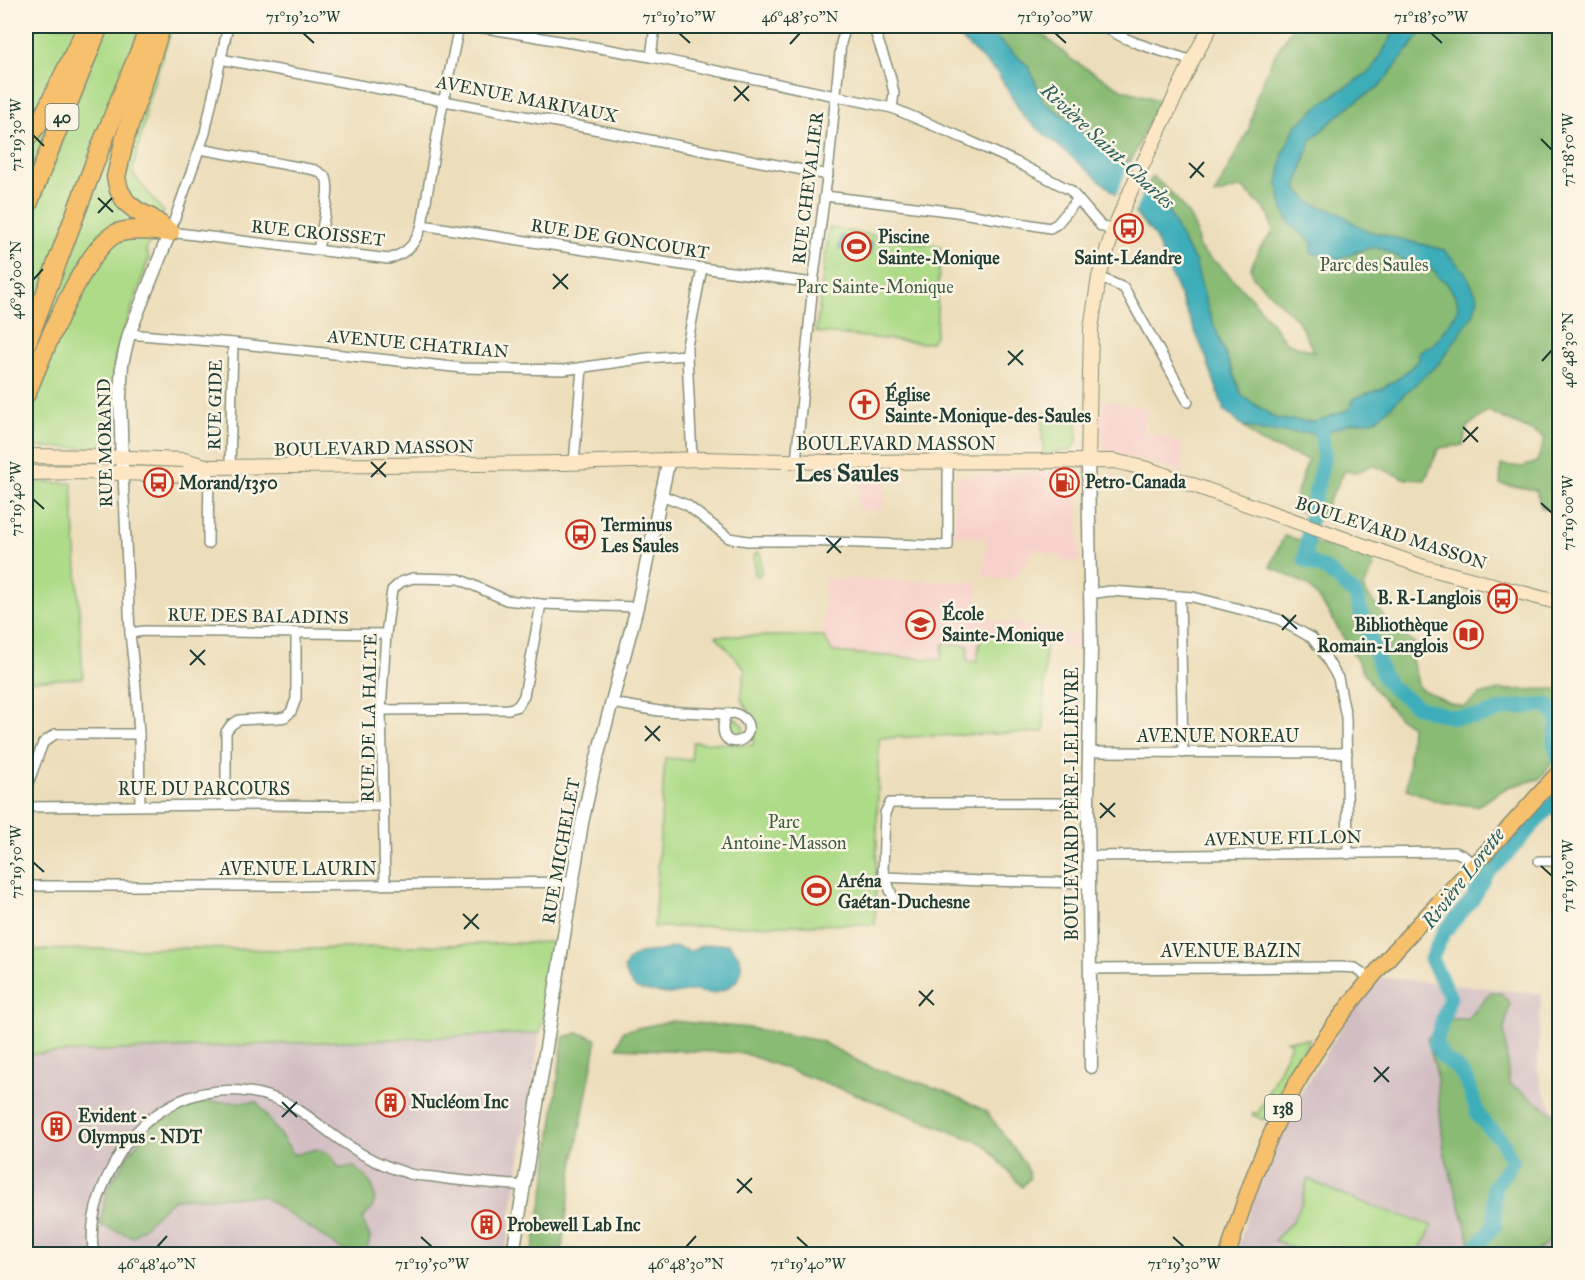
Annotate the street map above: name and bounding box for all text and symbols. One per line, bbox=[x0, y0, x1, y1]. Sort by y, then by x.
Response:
text: 71°19'20"W bbox=[266, 8, 341, 26]
text: 71°19'10"W bbox=[643, 8, 716, 26]
text: 46°48'50"N bbox=[762, 8, 839, 26]
text: 71°19'00"W bbox=[1017, 8, 1094, 26]
text: 71°18'50"W bbox=[1394, 8, 1469, 26]
street label: AVENUE MARIVAUX bbox=[433, 70, 620, 127]
water label: Rivière Saint-Charles bbox=[1036, 77, 1180, 215]
text: 71°19'30"W bbox=[7, 98, 25, 171]
road number: 40 bbox=[46, 104, 78, 130]
street label: RUE CHEVALIER bbox=[788, 109, 828, 266]
text: 71°18'50"W bbox=[1559, 112, 1577, 187]
bus stop icon: Saint-Léandre bbox=[1112, 213, 1144, 245]
street label: RUE DE GONCOURT bbox=[529, 214, 711, 264]
street label: RUE CROISSET bbox=[250, 215, 386, 251]
place label: Piscine Sainte-Monique bbox=[878, 226, 1000, 270]
sports icon: Piscine Sainte-Monique bbox=[841, 231, 873, 263]
text: 46°49'00"N bbox=[7, 240, 25, 319]
place label: Saint-Léandre bbox=[1074, 247, 1182, 269]
park label: Parc des Saules bbox=[1319, 254, 1429, 276]
park label: Parc Sainte-Monique bbox=[796, 276, 954, 299]
text: 46°48'30"N bbox=[1559, 312, 1577, 388]
street label: AVENUE CHATRIAN bbox=[325, 325, 510, 363]
street label: RUE GIDE bbox=[203, 359, 227, 451]
street label: RUE MORAND bbox=[93, 378, 117, 508]
place label: Église Sainte-Monique-des-Saules bbox=[885, 381, 1091, 428]
church icon: Église Sainte-Monique-des-Saules bbox=[848, 389, 880, 421]
street label: BOULEVARD MASSON bbox=[796, 433, 996, 455]
street label: BOULEVARD MASSON bbox=[274, 435, 474, 461]
district label: Les Saules bbox=[795, 458, 899, 488]
text: 71°19'40"W bbox=[7, 461, 25, 537]
fuel station icon: Petro-Canada bbox=[1048, 466, 1080, 498]
bus stop icon: Morand/1350 bbox=[142, 467, 174, 499]
place label: Petro-Canada bbox=[1085, 471, 1186, 493]
place label: Morand/1350 bbox=[179, 472, 278, 495]
text: 71°19'00"W bbox=[1559, 474, 1577, 551]
street label: BOULEVARD MASSON bbox=[1292, 492, 1490, 574]
place label: Terminus Les Saules bbox=[600, 514, 679, 557]
bus stop icon: Terminus Les Saules bbox=[564, 519, 596, 551]
bus stop icon: B. R-Langlois bbox=[1486, 582, 1518, 614]
place label: B. R-Langlois bbox=[1377, 587, 1481, 610]
place label: École Sainte-Monique bbox=[942, 600, 1064, 647]
street label: RUE DES BALADINS bbox=[167, 603, 349, 629]
school or university icon: École Sainte-Monique bbox=[905, 608, 937, 640]
place label: Bibliothèque Romain-Langlois bbox=[1317, 614, 1448, 658]
library icon: Bibliothèque Romain-Langlois bbox=[1453, 619, 1485, 651]
street label: RUE DE LA HALTE bbox=[357, 633, 381, 803]
street label: BOULEVARD PÈRE-LELIÈVRE bbox=[1059, 667, 1083, 941]
street label: AVENUE NOREAU bbox=[1136, 725, 1300, 747]
street label: RUE MICHELET bbox=[537, 776, 585, 926]
street label: RUE DU PARCOURS bbox=[118, 778, 290, 800]
park label: Parc Antoine-Masson bbox=[720, 811, 847, 854]
water label: Rivière Lorette bbox=[1416, 823, 1510, 934]
text: 71°19'50"W bbox=[7, 824, 25, 899]
street label: AVENUE FILLON bbox=[1203, 826, 1362, 850]
text: 71°19'10"W bbox=[1559, 839, 1577, 912]
street label: AVENUE LAURIN bbox=[218, 858, 377, 880]
place label: Aréna Gaétan-Duchesne bbox=[837, 870, 970, 913]
sports icon: Aréna Gaétan-Duchesne bbox=[801, 875, 833, 907]
street label: AVENUE BAZIN bbox=[1160, 940, 1301, 962]
building icon: Nucléom Inc bbox=[374, 1086, 406, 1118]
place label: Nucléom Inc bbox=[411, 1091, 509, 1113]
road number: 138 bbox=[1265, 1095, 1301, 1121]
place label: Evident - Olympus - NDT bbox=[78, 1105, 203, 1149]
building icon: Evident - Olympus - NDT bbox=[41, 1110, 73, 1142]
building icon: Probewell Lab Inc bbox=[470, 1209, 502, 1241]
place label: Probewell Lab Inc bbox=[507, 1214, 641, 1236]
text: 46°48'40"N bbox=[118, 1255, 196, 1273]
text: 71°19'50"W bbox=[395, 1255, 470, 1273]
text: 46°48'30"N bbox=[648, 1255, 724, 1273]
text: 71°19'40"W bbox=[770, 1255, 846, 1273]
text: 71°19'30"W bbox=[1148, 1255, 1221, 1273]

